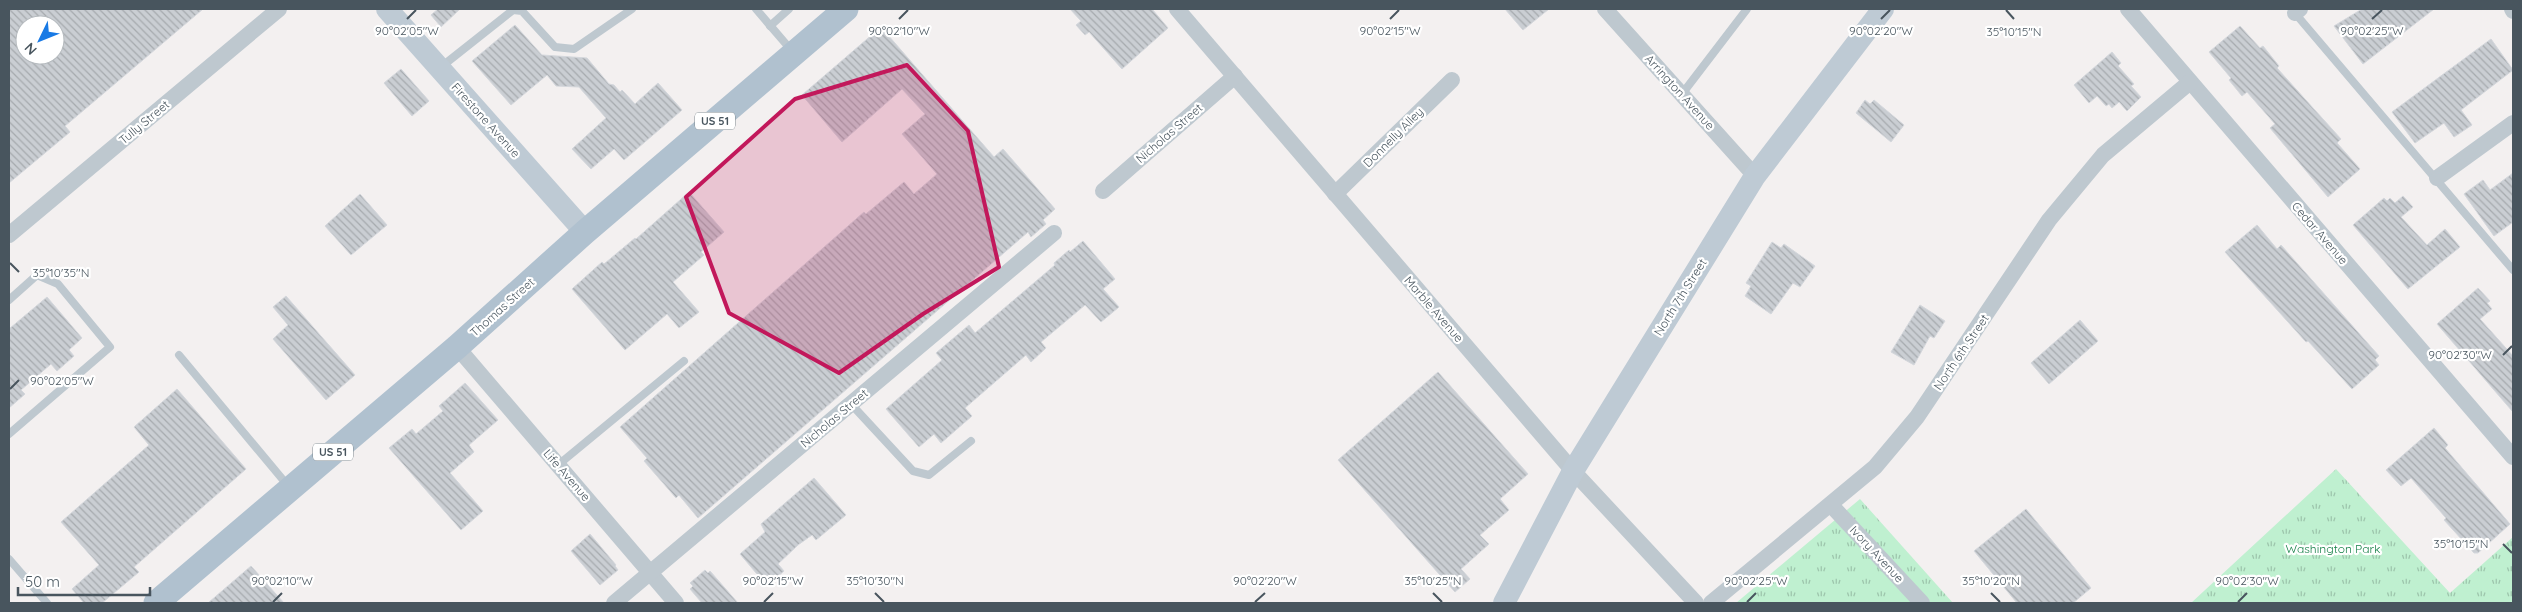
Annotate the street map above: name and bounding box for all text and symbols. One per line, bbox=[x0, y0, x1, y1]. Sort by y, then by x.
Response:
north arrow bbox=[15, 15, 65, 65]
text: 90°02'05"W bbox=[375, 23, 439, 38]
text: 90°02'10"W bbox=[868, 23, 930, 38]
text: 90°02'15"W bbox=[1359, 23, 1421, 38]
text: 90°02'20"W bbox=[1849, 23, 1913, 38]
text: 90°02'25"W bbox=[2340, 23, 2404, 38]
text: 35°10'15"N bbox=[1986, 24, 2042, 39]
text: N bbox=[20, 39, 41, 59]
street label: Arrington Avenue bbox=[1642, 51, 1718, 133]
street label: Firestone Avenue bbox=[449, 80, 524, 161]
street label: Tully Street bbox=[116, 97, 172, 147]
street label: Nicholas Street bbox=[1133, 100, 1205, 166]
street label: Donnelly Alley bbox=[1360, 104, 1426, 170]
road number: US 51 bbox=[695, 112, 735, 130]
street label: Cedar Avenue bbox=[2289, 199, 2351, 268]
street label: North 7th Street bbox=[1650, 256, 1710, 338]
text: 35°10'35"N bbox=[33, 265, 89, 280]
street label: Marble Avenue bbox=[1401, 273, 1467, 345]
street label: Thomas Street bbox=[467, 274, 537, 340]
street label: North 6th Street bbox=[1930, 311, 1992, 393]
text: 90°02'30"W bbox=[2428, 347, 2492, 362]
text: 90°02'05"W bbox=[30, 373, 94, 388]
street label: Nicholas Street bbox=[797, 385, 871, 451]
road number: US 51 bbox=[313, 444, 353, 461]
street label: Life Avenue bbox=[540, 446, 594, 504]
street label: Ivory Avenue bbox=[1847, 522, 1907, 586]
text: 35°10'15"N bbox=[2433, 536, 2489, 551]
park label: Washington Park bbox=[2285, 541, 2381, 556]
scale bar bbox=[18, 564, 150, 596]
text: 50 m bbox=[25, 572, 60, 591]
text: 90°02'10"W bbox=[251, 573, 313, 588]
text: 90°02'15"W bbox=[742, 573, 804, 588]
text: 35°10'30"N bbox=[846, 573, 904, 588]
text: 90°02'20"W bbox=[1233, 573, 1297, 588]
text: 35°10'25"N bbox=[1404, 573, 1462, 588]
text: 90°02'25"W bbox=[1724, 573, 1788, 588]
text: 35°10'20"N bbox=[1962, 573, 2020, 588]
text: 90°02'30"W bbox=[2215, 573, 2279, 588]

